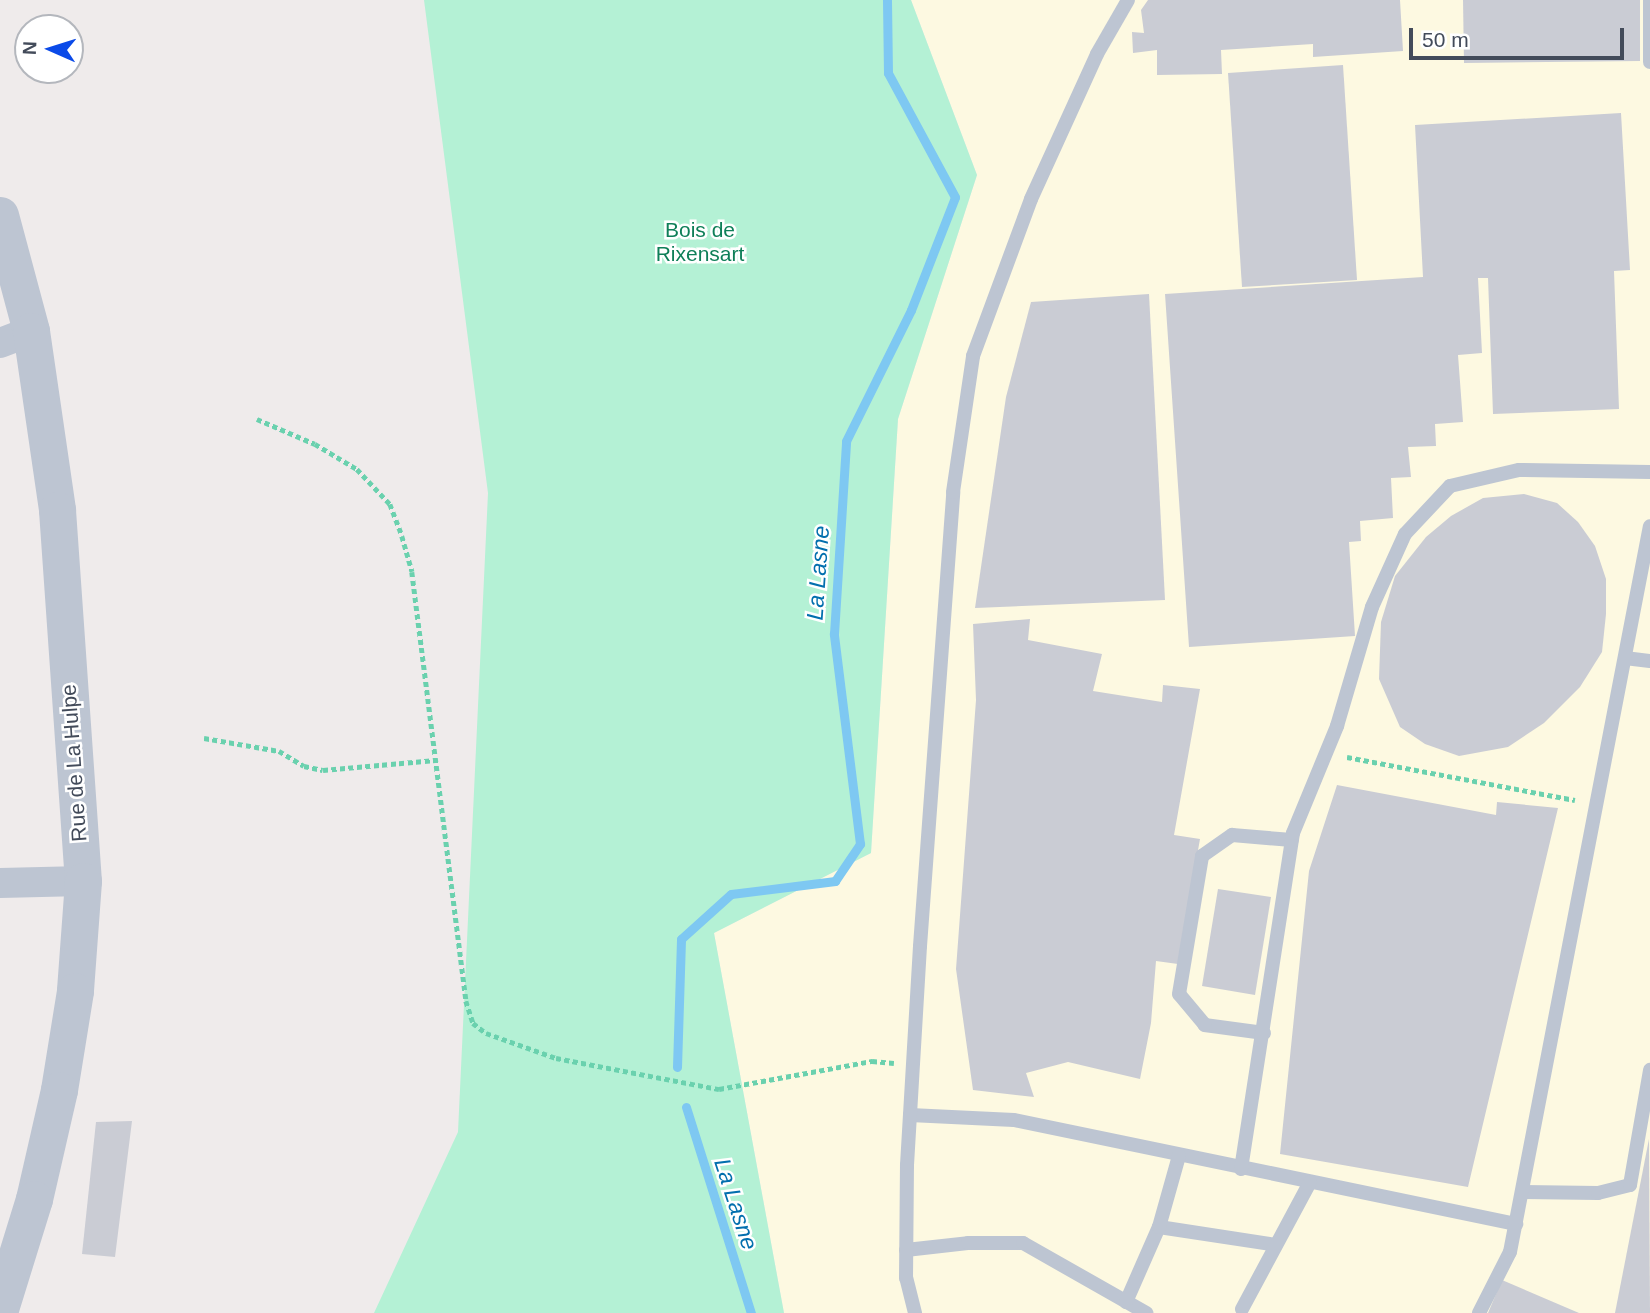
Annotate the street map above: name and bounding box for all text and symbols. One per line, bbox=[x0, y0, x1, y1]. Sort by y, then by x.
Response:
north arrow bbox=[14, 14, 84, 84]
scale bar bbox=[1412, 14, 1627, 58]
text: 50 m bbox=[1422, 28, 1469, 51]
text: N bbox=[19, 41, 40, 55]
park label: Bois de Rixensart bbox=[656, 217, 744, 267]
water label: La Lasne bbox=[801, 525, 835, 621]
street label: Rue de La Hulpe bbox=[56, 684, 92, 842]
water label: La Lasne bbox=[708, 1155, 764, 1253]

